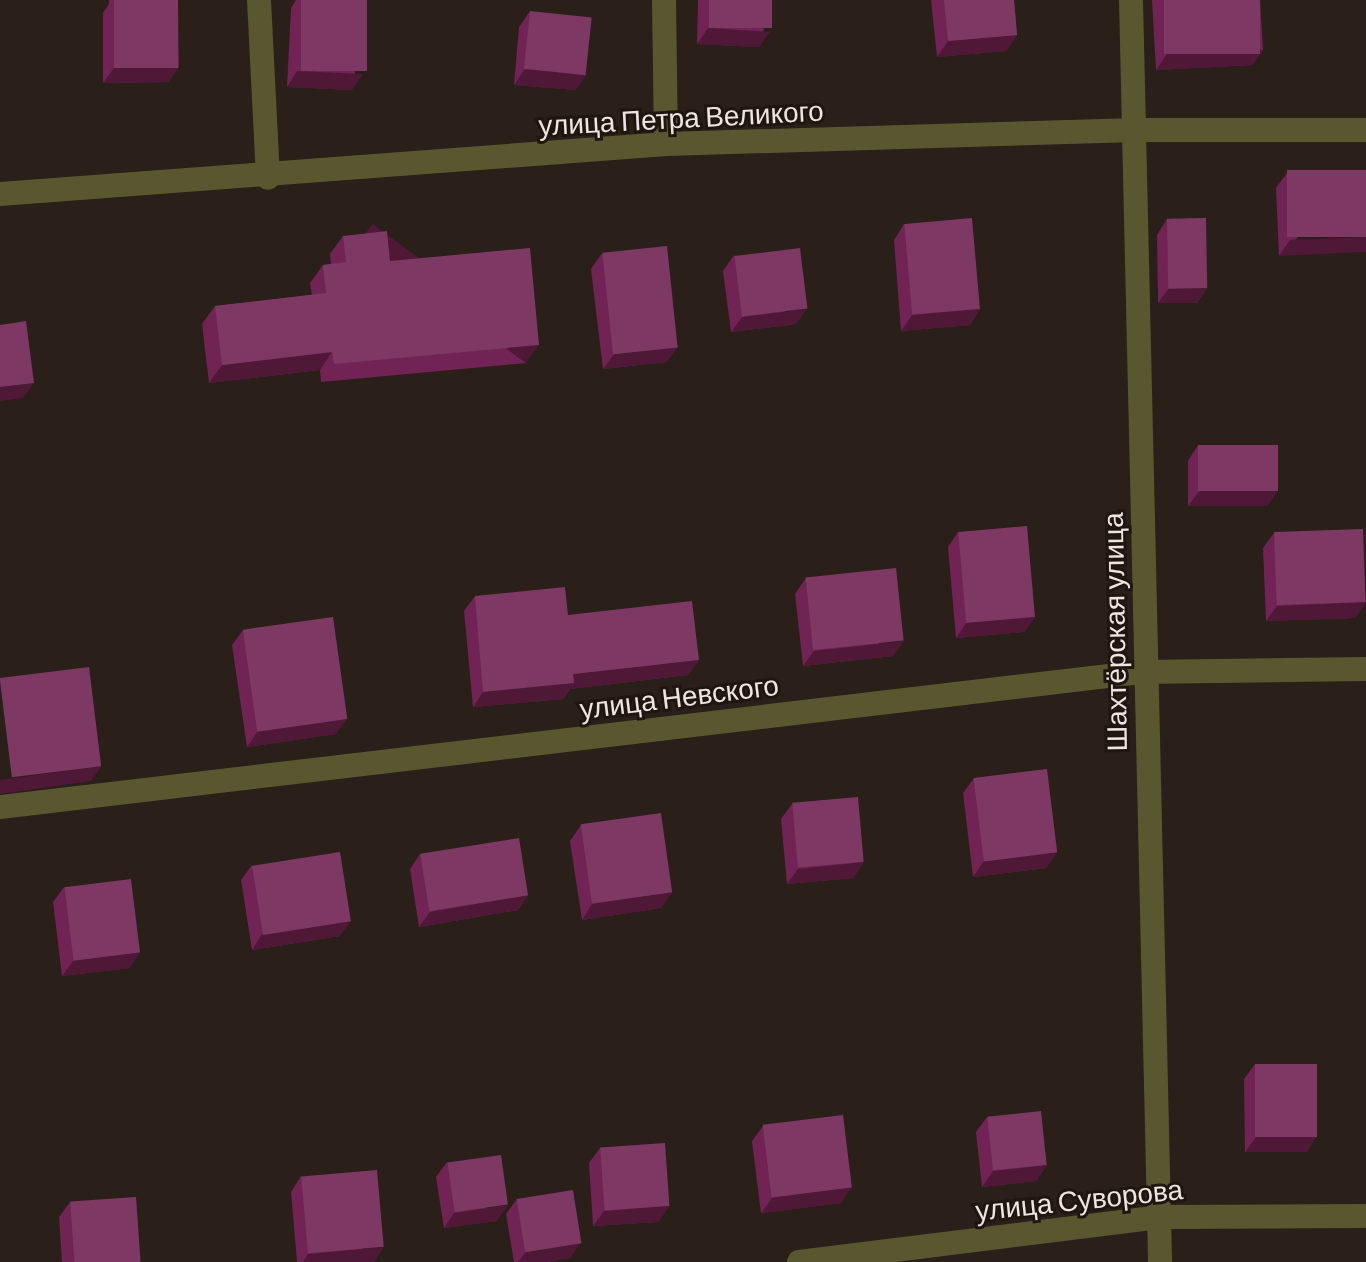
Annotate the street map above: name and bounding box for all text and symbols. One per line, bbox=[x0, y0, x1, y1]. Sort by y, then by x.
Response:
street label: улица Петра Великого bbox=[538, 93, 824, 141]
street label: Шахтёрская улица bbox=[1095, 512, 1133, 752]
street label: улица Невского bbox=[578, 667, 780, 725]
street label: улица Суворова bbox=[974, 1171, 1184, 1227]

